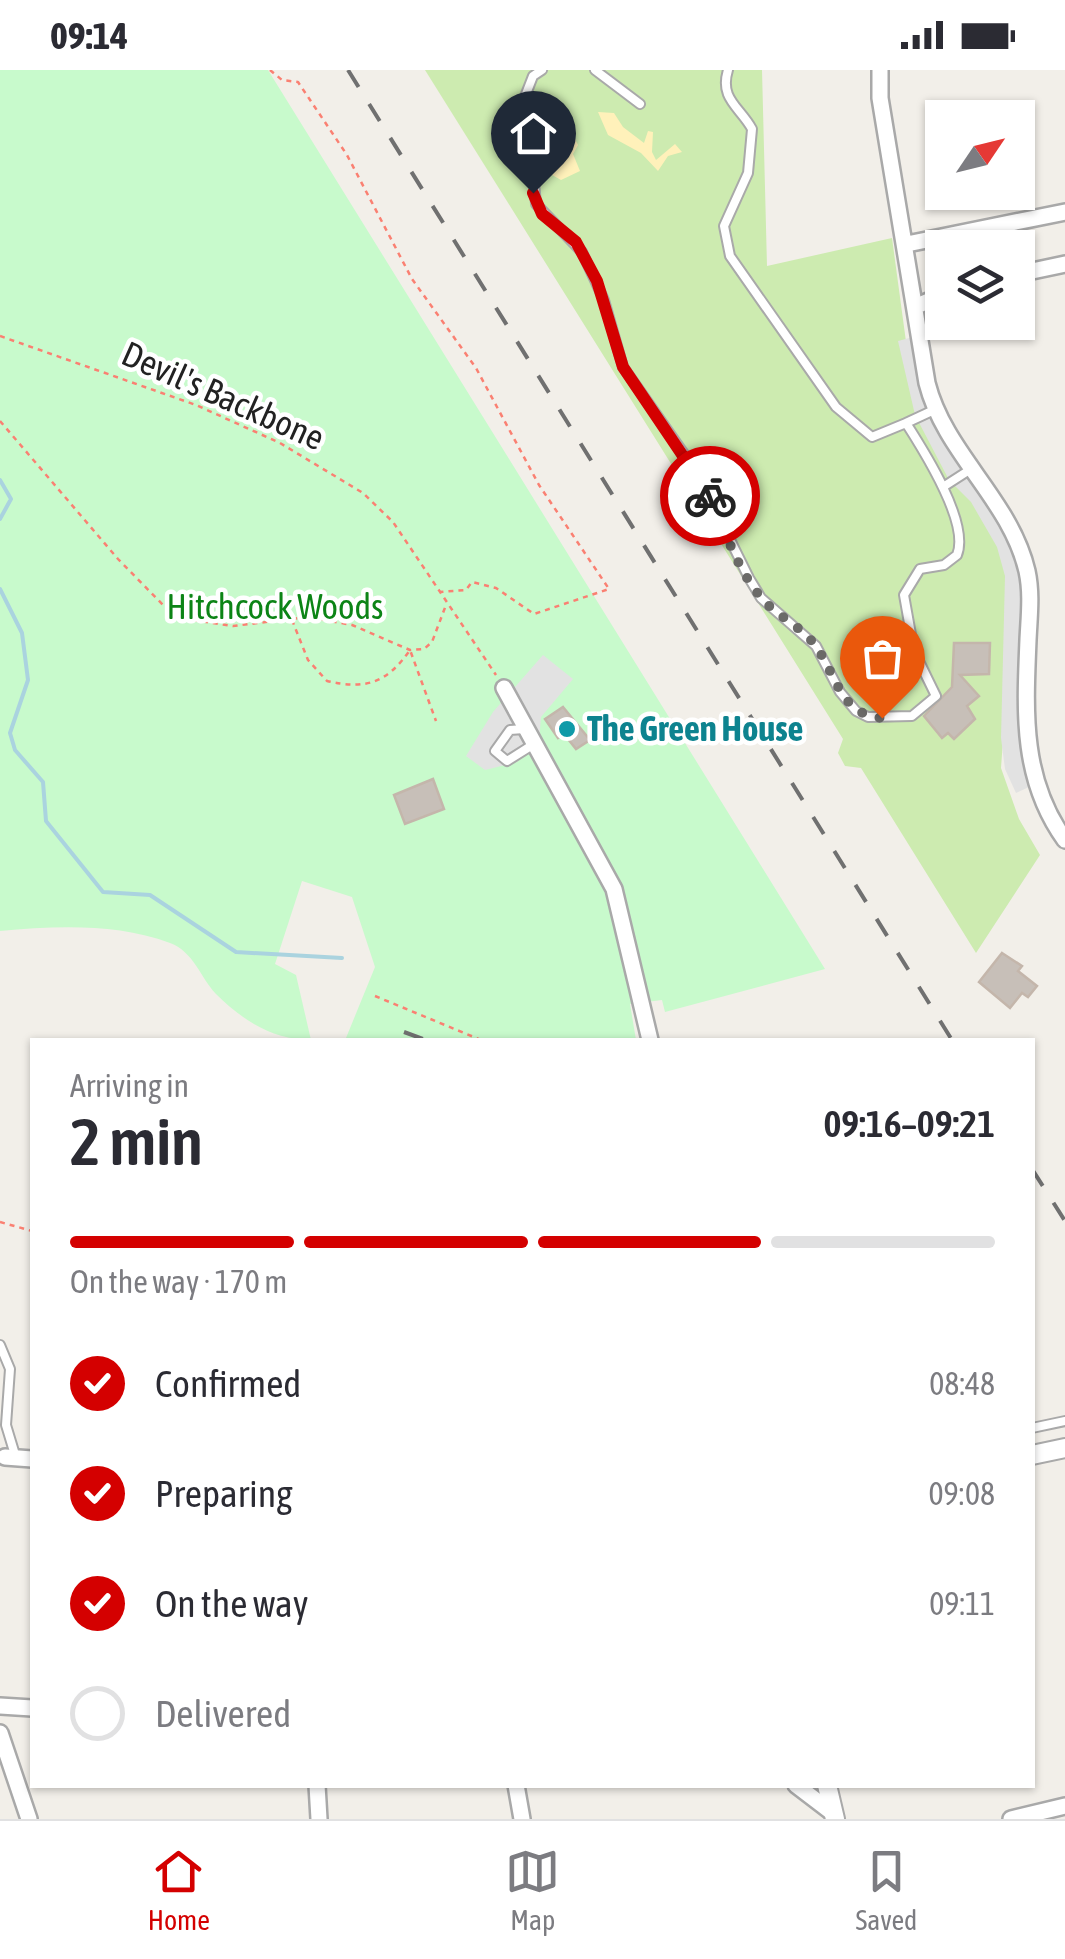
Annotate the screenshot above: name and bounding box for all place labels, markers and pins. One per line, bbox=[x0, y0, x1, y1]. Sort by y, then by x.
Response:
pin bbox=[491, 91, 576, 194]
pin bbox=[840, 616, 925, 719]
place label: The Green House bbox=[587, 708, 804, 748]
marker: The Green House bbox=[556, 718, 578, 740]

